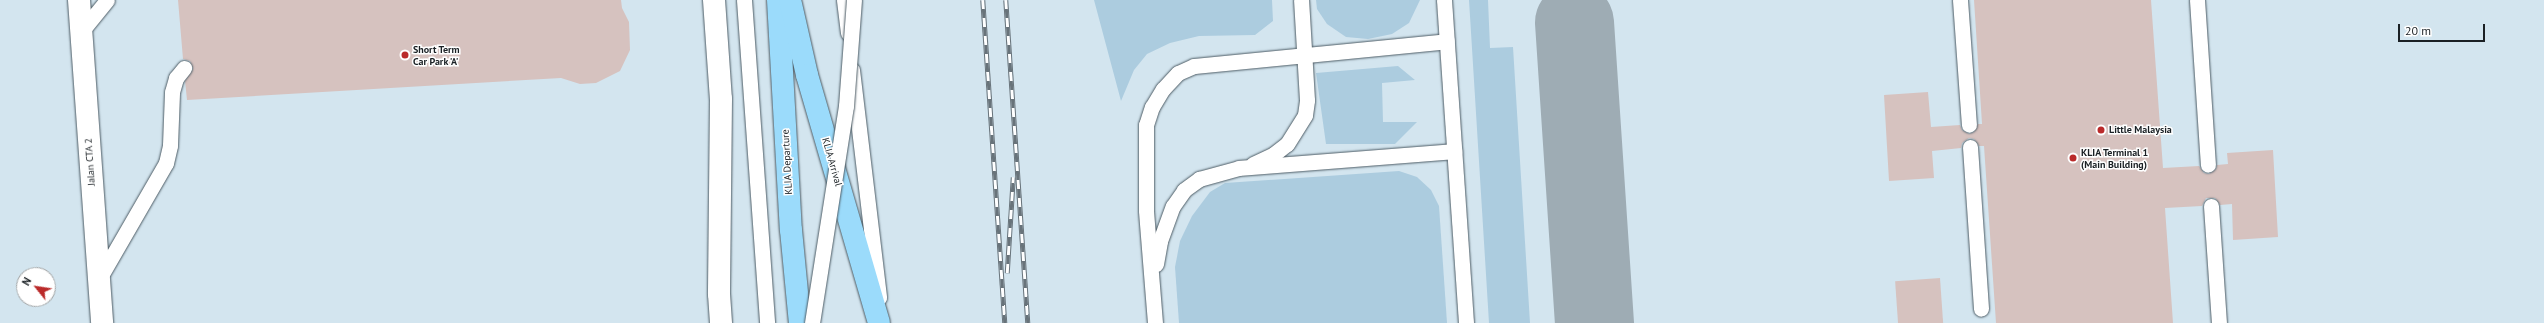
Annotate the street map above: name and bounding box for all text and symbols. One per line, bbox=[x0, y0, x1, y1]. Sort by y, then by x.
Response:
scale bar bbox=[2400, 16, 2487, 42]
text: 20 m bbox=[2405, 23, 2431, 38]
place label: Short Term Car Park 'A' bbox=[413, 43, 460, 66]
marker: Short Term Car Park 'A' bbox=[400, 50, 410, 60]
place label: Little Malaysia bbox=[2109, 124, 2172, 136]
marker: Little Malaysia bbox=[2096, 125, 2106, 135]
street label: KLIA Departure bbox=[779, 129, 795, 195]
street label: KLIA Arrival bbox=[819, 136, 845, 188]
street label: Jalan CTA 2 bbox=[82, 138, 98, 186]
place label: KLIA Terminal 1 (Main Building) bbox=[2081, 146, 2149, 170]
marker: KLIA Terminal 1 (Main Building) bbox=[2068, 153, 2078, 163]
north arrow bbox=[16, 267, 56, 307]
text: N bbox=[19, 275, 34, 288]

